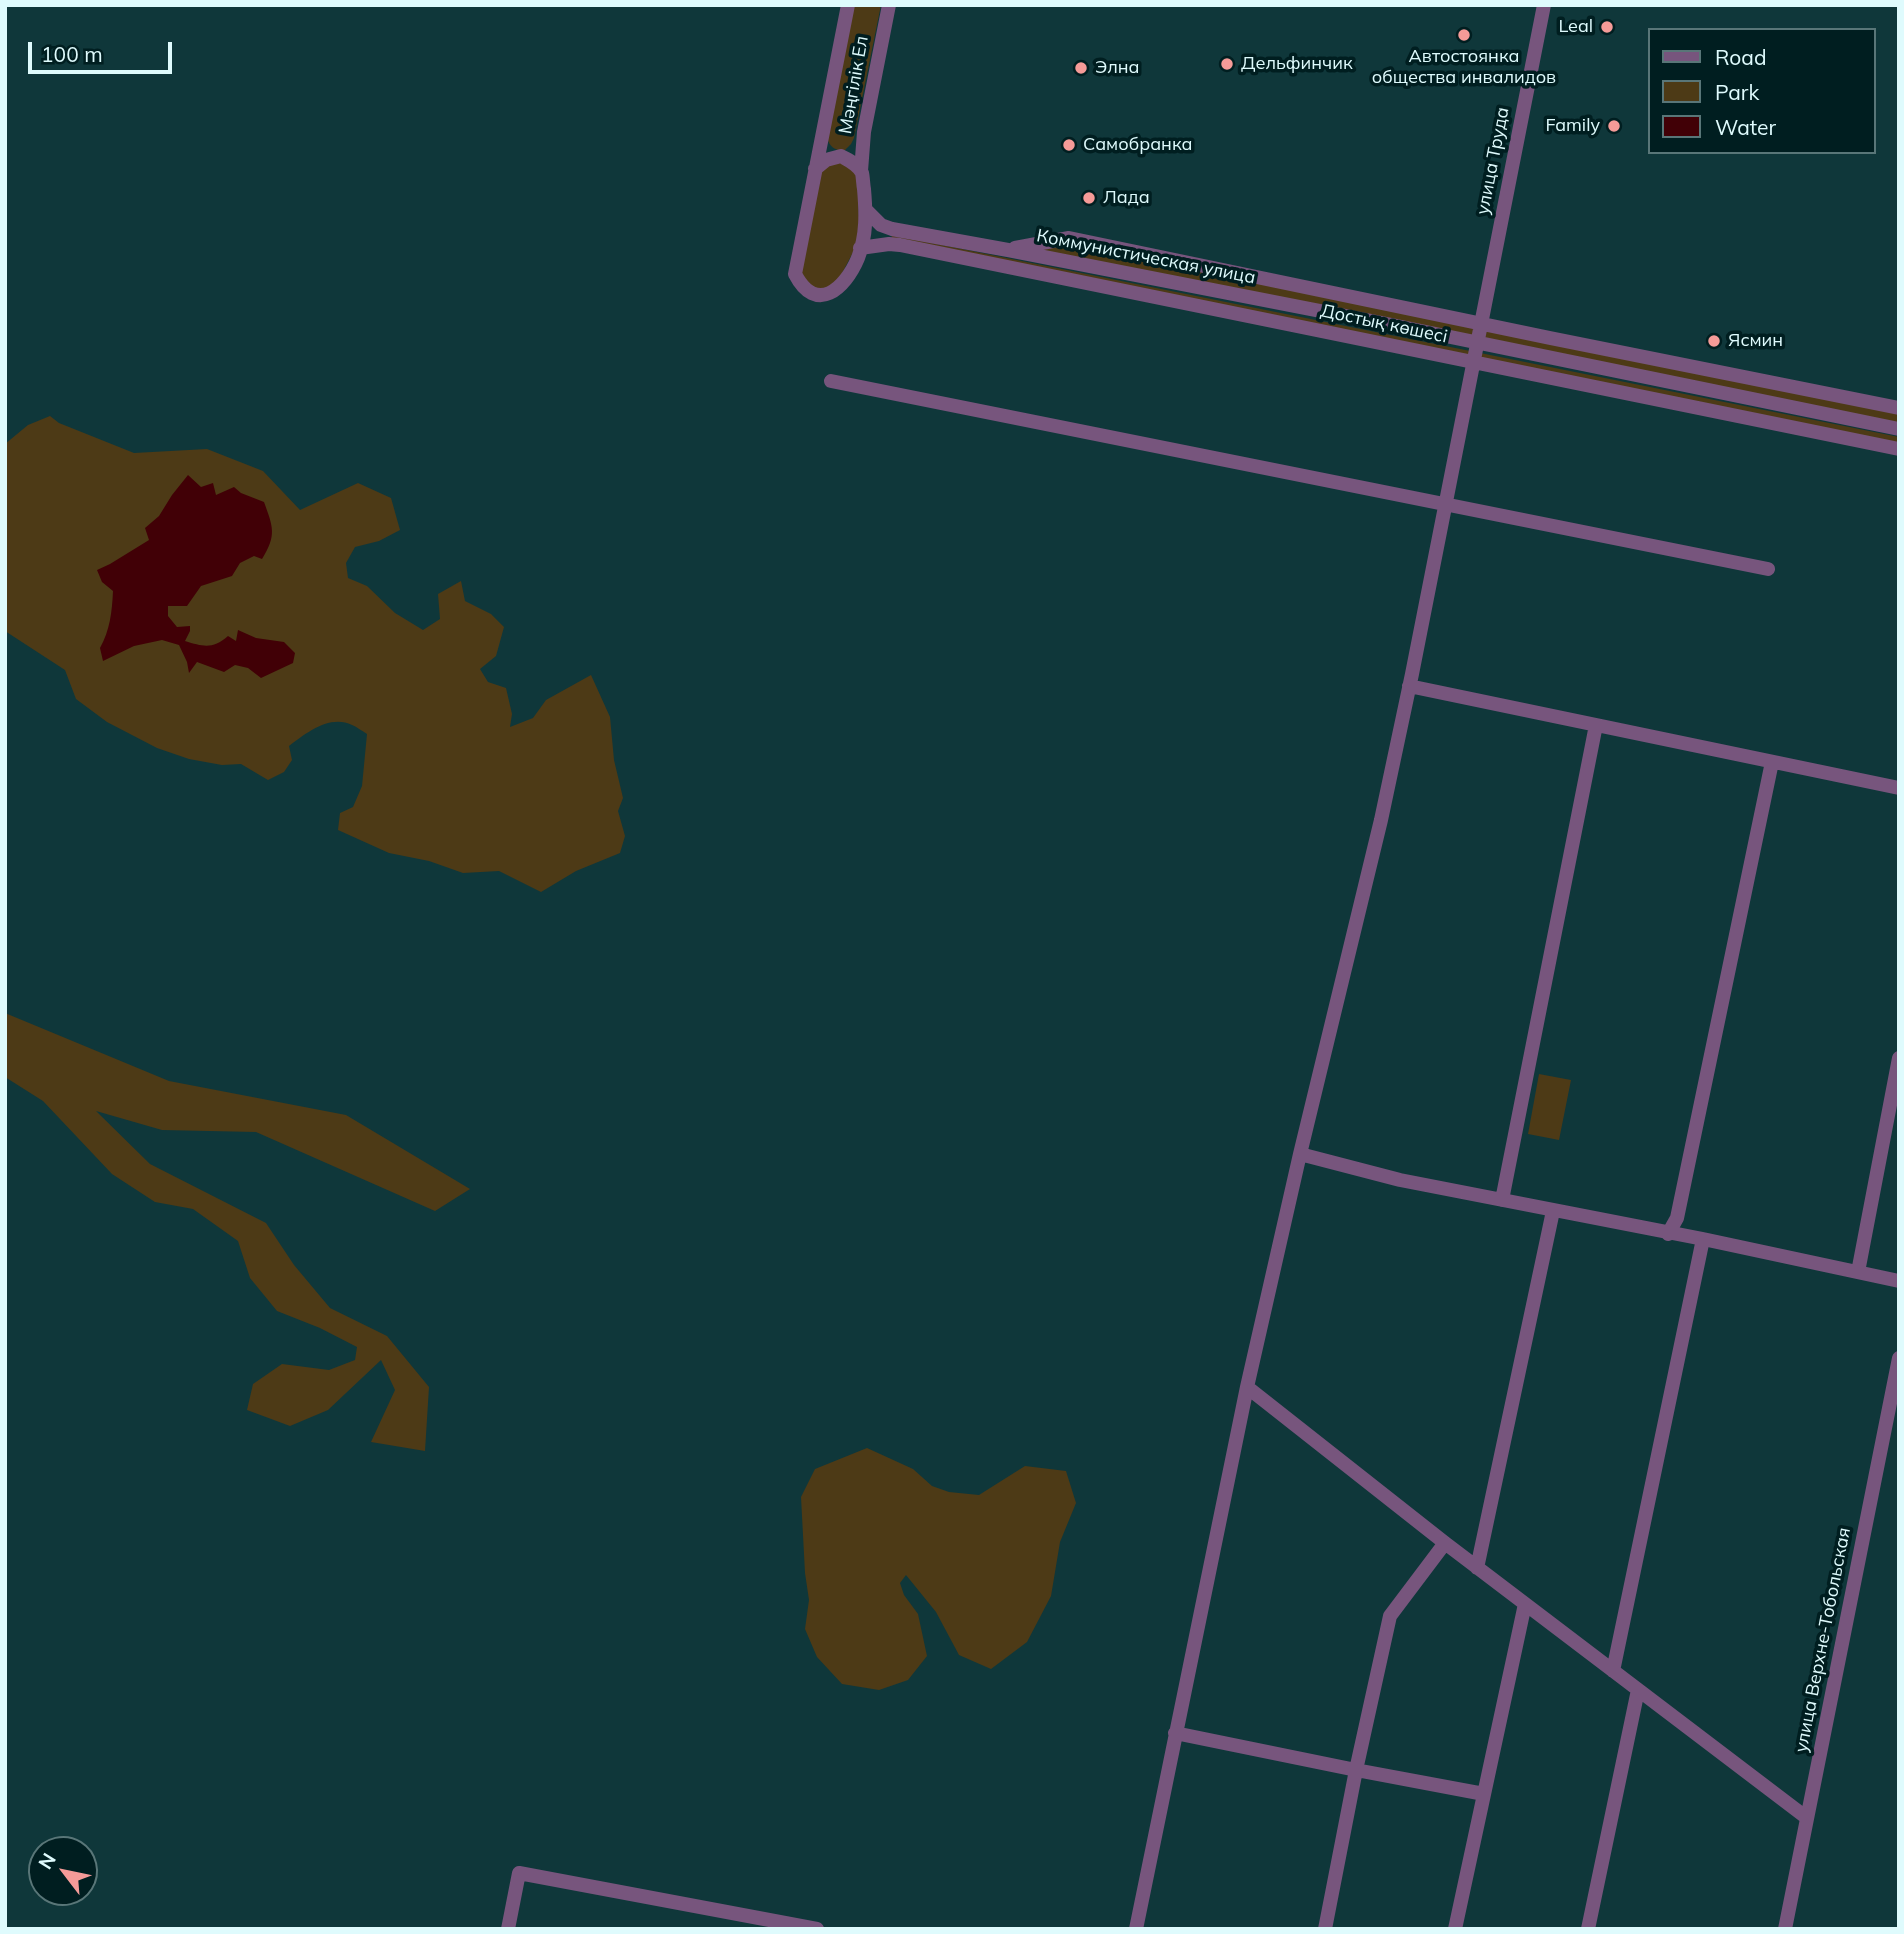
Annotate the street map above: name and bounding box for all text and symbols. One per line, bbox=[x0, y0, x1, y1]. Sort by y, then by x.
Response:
place label: Leal bbox=[1558, 16, 1593, 38]
marker: Leal bbox=[1599, 19, 1615, 35]
marker: Автостоянка общества инвалидов bbox=[1456, 27, 1472, 43]
scale bar bbox=[32, 28, 175, 72]
legend bbox=[1648, 28, 1876, 154]
street label: Мәңгілік Ел bbox=[835, 34, 873, 136]
text: 100 m bbox=[41, 41, 103, 67]
text: Road bbox=[1715, 44, 1766, 70]
place label: Автостоянка общества инвалидов bbox=[1372, 46, 1556, 88]
place label: Дельфинчик bbox=[1241, 53, 1353, 75]
marker: Дельфинчик bbox=[1219, 56, 1235, 72]
place label: Элна bbox=[1095, 57, 1140, 79]
marker: Элна bbox=[1073, 60, 1089, 76]
text: Park bbox=[1715, 79, 1759, 105]
street label: улица Труда bbox=[1472, 105, 1514, 217]
text: Water bbox=[1715, 114, 1776, 140]
place label: Family bbox=[1546, 115, 1600, 137]
marker: Family bbox=[1606, 118, 1622, 134]
place label: Самобранка bbox=[1083, 134, 1193, 156]
marker: Самобранка bbox=[1061, 137, 1077, 153]
place label: Лада bbox=[1103, 187, 1150, 209]
marker: Лада bbox=[1081, 190, 1097, 206]
street label: Коммунистическая улица bbox=[1035, 225, 1257, 289]
street label: Достық көшесі bbox=[1319, 300, 1449, 348]
place label: Ясмин bbox=[1728, 330, 1783, 352]
marker: Ясмин bbox=[1706, 333, 1722, 349]
street label: улица Верхне-Тобольская bbox=[1791, 1526, 1855, 1754]
north arrow bbox=[28, 1836, 98, 1906]
text: N bbox=[33, 1848, 61, 1873]

